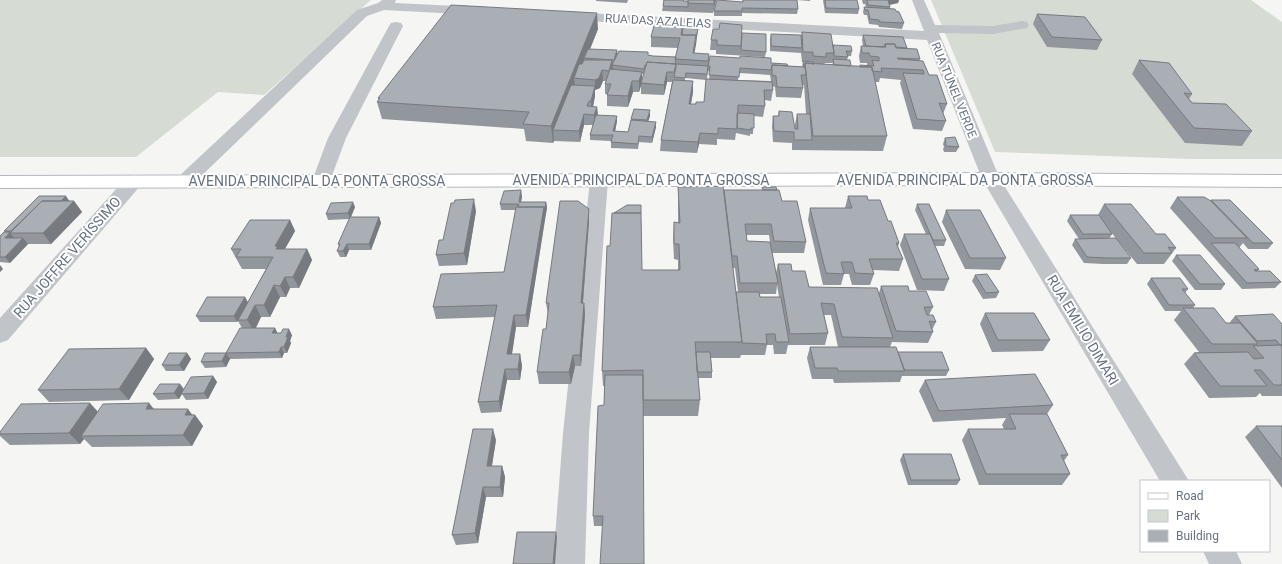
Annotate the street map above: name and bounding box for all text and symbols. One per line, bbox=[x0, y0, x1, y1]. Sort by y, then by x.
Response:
street label: RUA DAS AZALEIAS bbox=[605, 11, 711, 31]
street label: RUA TÚNEL VERDE bbox=[928, 40, 981, 140]
street label: AVENIDA PRINCIPAL DA PONTA GROSSA bbox=[513, 172, 769, 188]
street label: AVENIDA PRINCIPAL DA PONTA GROSSA bbox=[837, 172, 1093, 188]
street label: AVENIDA PRINCIPAL DA PONTA GROSSA bbox=[189, 173, 445, 189]
street label: RUA JOFFRE VERÍSSIMO bbox=[9, 193, 124, 321]
street label: RUA EMILIO DIMARI bbox=[1044, 272, 1122, 388]
legend bbox=[1140, 480, 1270, 552]
text: Road bbox=[1176, 489, 1204, 503]
text: Park bbox=[1176, 509, 1201, 523]
text: Building bbox=[1176, 529, 1219, 543]

